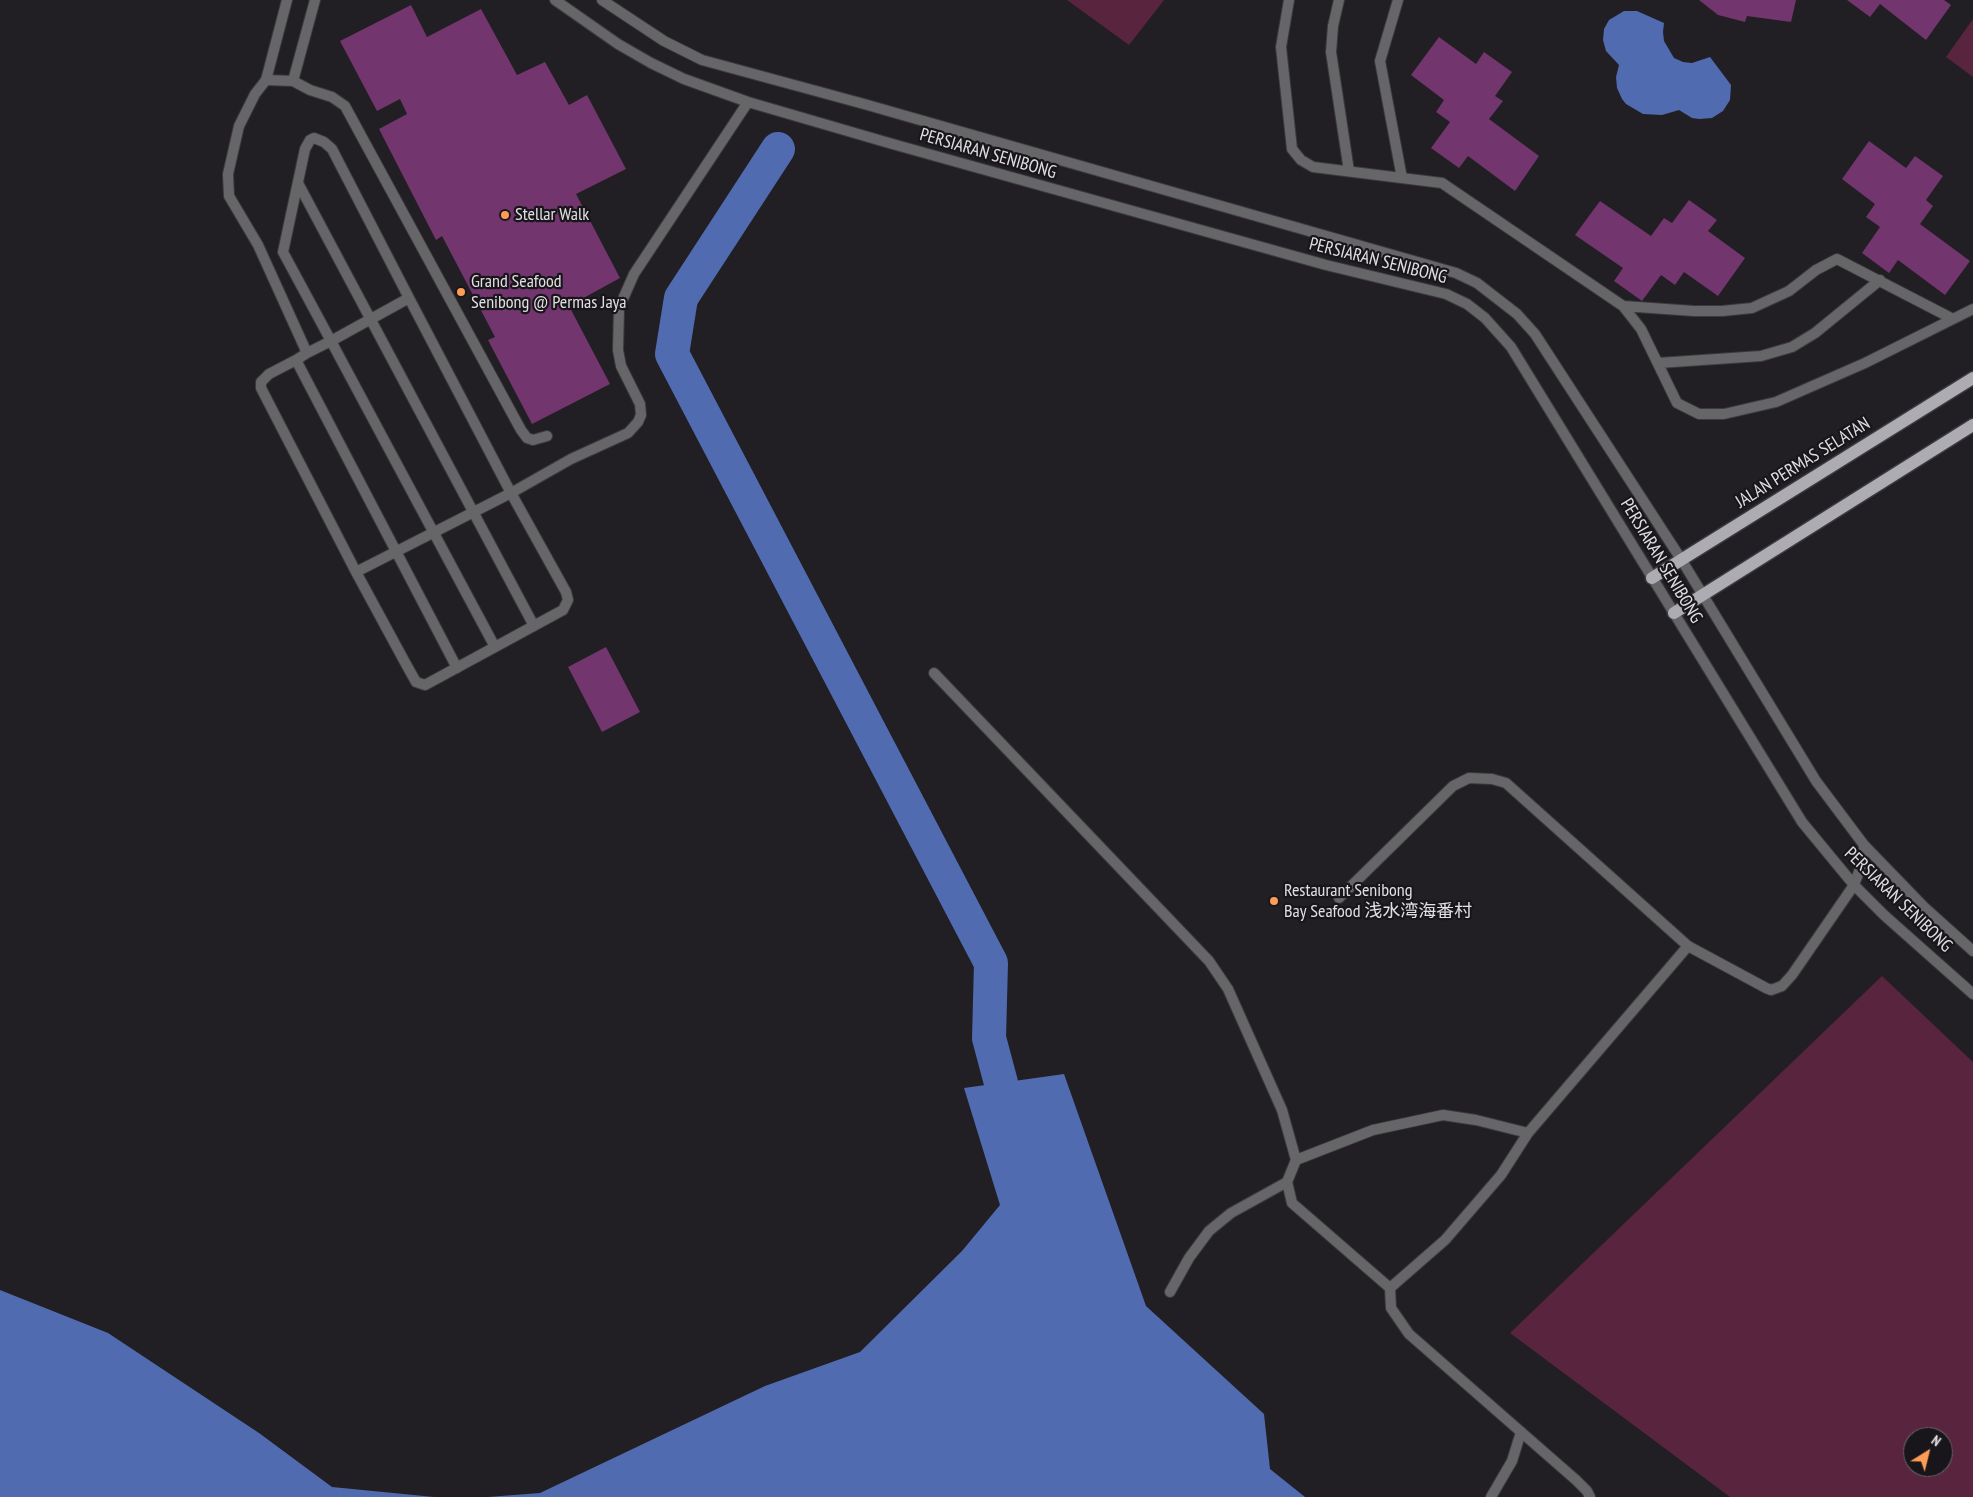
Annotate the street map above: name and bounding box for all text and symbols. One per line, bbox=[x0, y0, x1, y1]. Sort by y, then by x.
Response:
street label: PERSIARAN SENIBONG bbox=[917, 124, 1059, 184]
place label: Stellar Walk bbox=[515, 204, 589, 226]
marker: Stellar Walk bbox=[499, 209, 511, 221]
street label: PERSIARAN SENIBONG bbox=[1307, 233, 1449, 289]
place label: Grand Seafood Senibong @ Permas Jaya bbox=[471, 271, 627, 314]
marker: Grand Seafood Senibong @ Permas Jaya bbox=[455, 286, 467, 298]
street label: JALAN PERMAS SELATAN bbox=[1732, 413, 1874, 513]
street label: PERSIARAN SENIBONG bbox=[1615, 495, 1707, 627]
street label: PERSIARAN SENIBONG bbox=[1840, 843, 1956, 957]
place label: Restaurant Senibong Bay Seafood 浅水湾海番村 bbox=[1284, 880, 1472, 922]
marker: Restaurant Senibong Bay Seafood 浅水湾海番村 bbox=[1268, 895, 1280, 907]
north arrow bbox=[1903, 1427, 1953, 1477]
text: N bbox=[1928, 1431, 1945, 1450]

